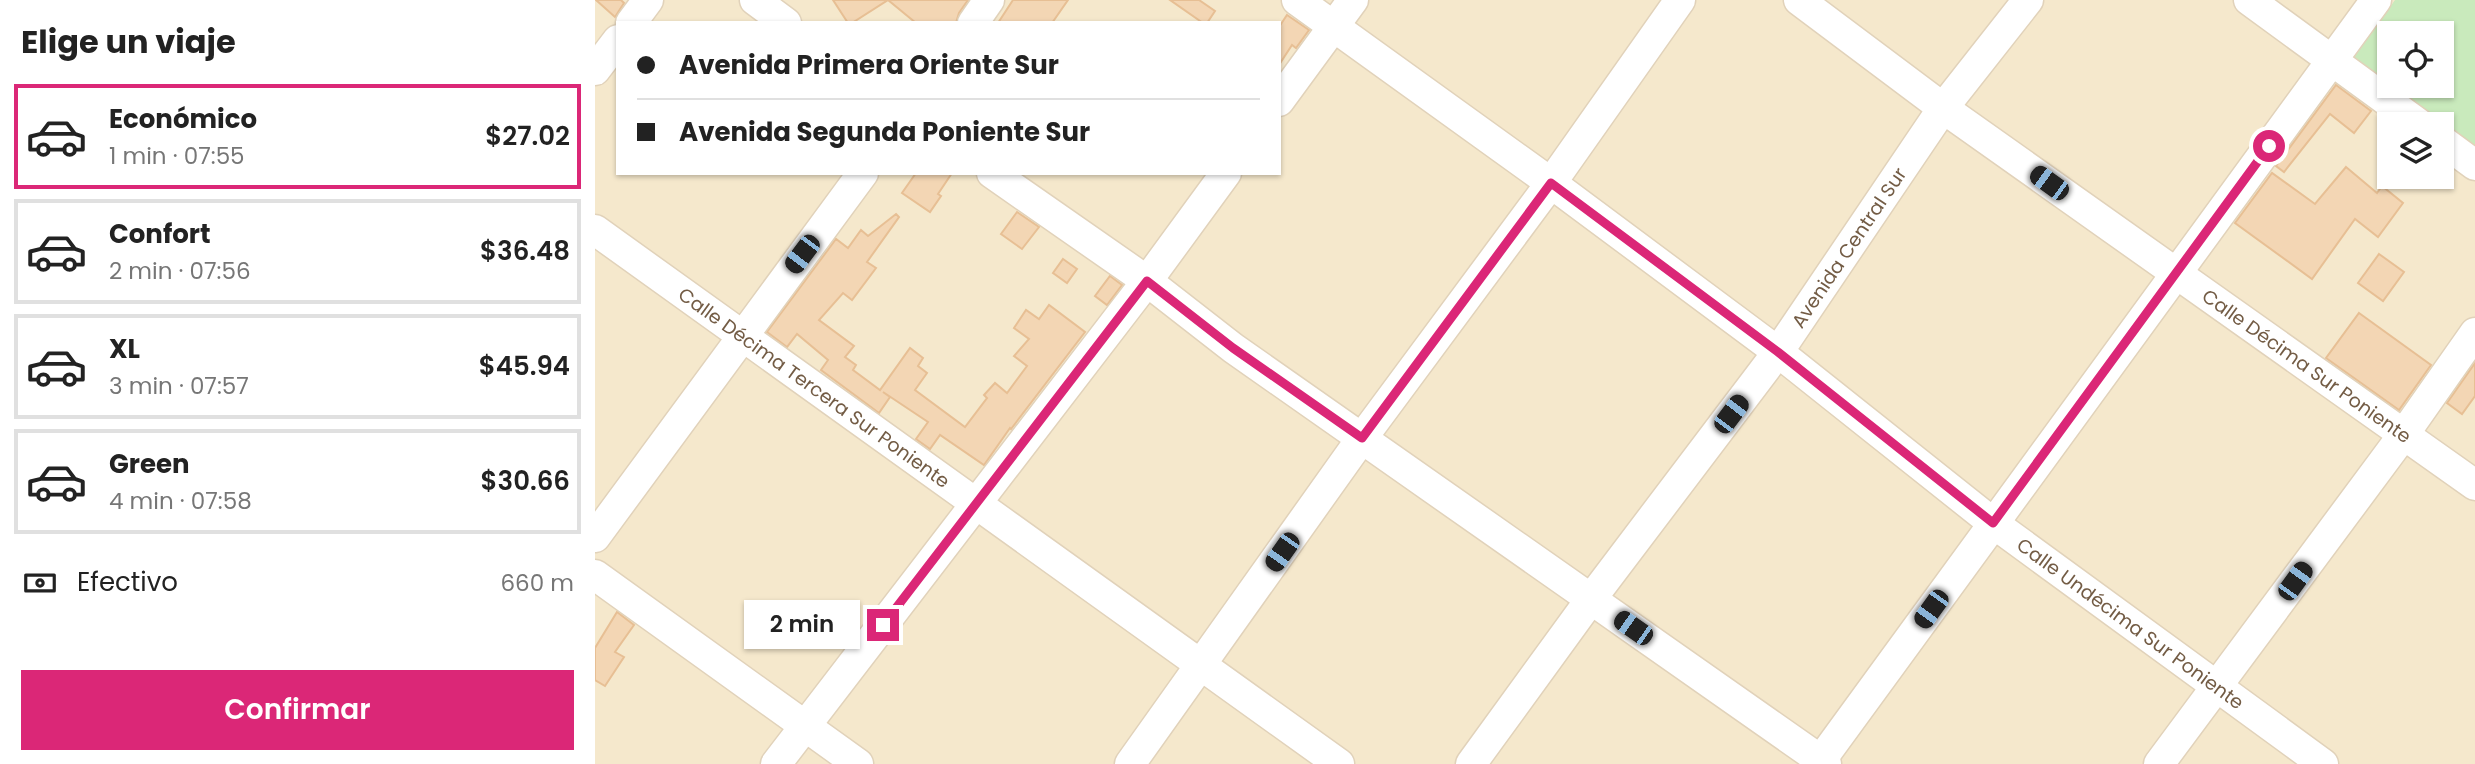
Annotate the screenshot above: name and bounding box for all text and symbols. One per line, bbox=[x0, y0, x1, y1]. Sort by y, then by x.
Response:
text: Elige un viaje bbox=[21, 19, 236, 64]
map controls bbox=[2377, 21, 2454, 189]
button: locate bbox=[2377, 21, 2454, 98]
text: Avenida Primera Oriente Sur bbox=[679, 47, 1059, 83]
text: Económico bbox=[109, 101, 257, 137]
icon: car bbox=[25, 105, 88, 168]
button: layers bbox=[2377, 112, 2454, 189]
text: Avenida Segunda Poniente Sur bbox=[679, 114, 1090, 150]
text: $27.02 bbox=[485, 118, 570, 154]
route start bbox=[2253, 130, 2285, 162]
text: 1 min · 07:55 bbox=[109, 140, 245, 172]
street label: Avenida Central Sur bbox=[1785, 162, 1913, 333]
car bbox=[2026, 162, 2073, 204]
text: Confort bbox=[109, 216, 211, 252]
icon: car bbox=[25, 220, 88, 283]
car bbox=[781, 231, 824, 277]
text: $36.48 bbox=[480, 233, 570, 269]
text: 2 min · 07:56 bbox=[109, 255, 251, 287]
street label: Calle Décima Tercera Sur Poniente bbox=[673, 281, 956, 494]
street label: Calle Décima Sur Poniente bbox=[2197, 282, 2417, 449]
text: XL bbox=[109, 331, 140, 367]
icon: car bbox=[25, 335, 88, 398]
text: $45.94 bbox=[479, 348, 570, 384]
text: 3 min · 07:57 bbox=[109, 370, 249, 402]
car bbox=[1710, 391, 1753, 437]
text: Green bbox=[109, 446, 190, 482]
icon: car bbox=[25, 450, 88, 513]
text: $30.66 bbox=[481, 463, 570, 499]
text: 4 min · 07:58 bbox=[109, 485, 252, 517]
car bbox=[1262, 529, 1303, 575]
street label: Calle Undécima Sur Poniente bbox=[2011, 531, 2250, 715]
car bbox=[2275, 558, 2316, 604]
icon: cash bbox=[21, 564, 59, 602]
text: Efectivo bbox=[77, 564, 178, 600]
text: 660 m bbox=[501, 567, 574, 599]
car bbox=[1911, 586, 1952, 632]
callout: 2 min bbox=[743, 600, 859, 650]
car bbox=[1610, 607, 1657, 649]
text: 2 min bbox=[770, 608, 834, 640]
route end bbox=[867, 609, 899, 641]
button: Confirmar bbox=[21, 670, 574, 750]

